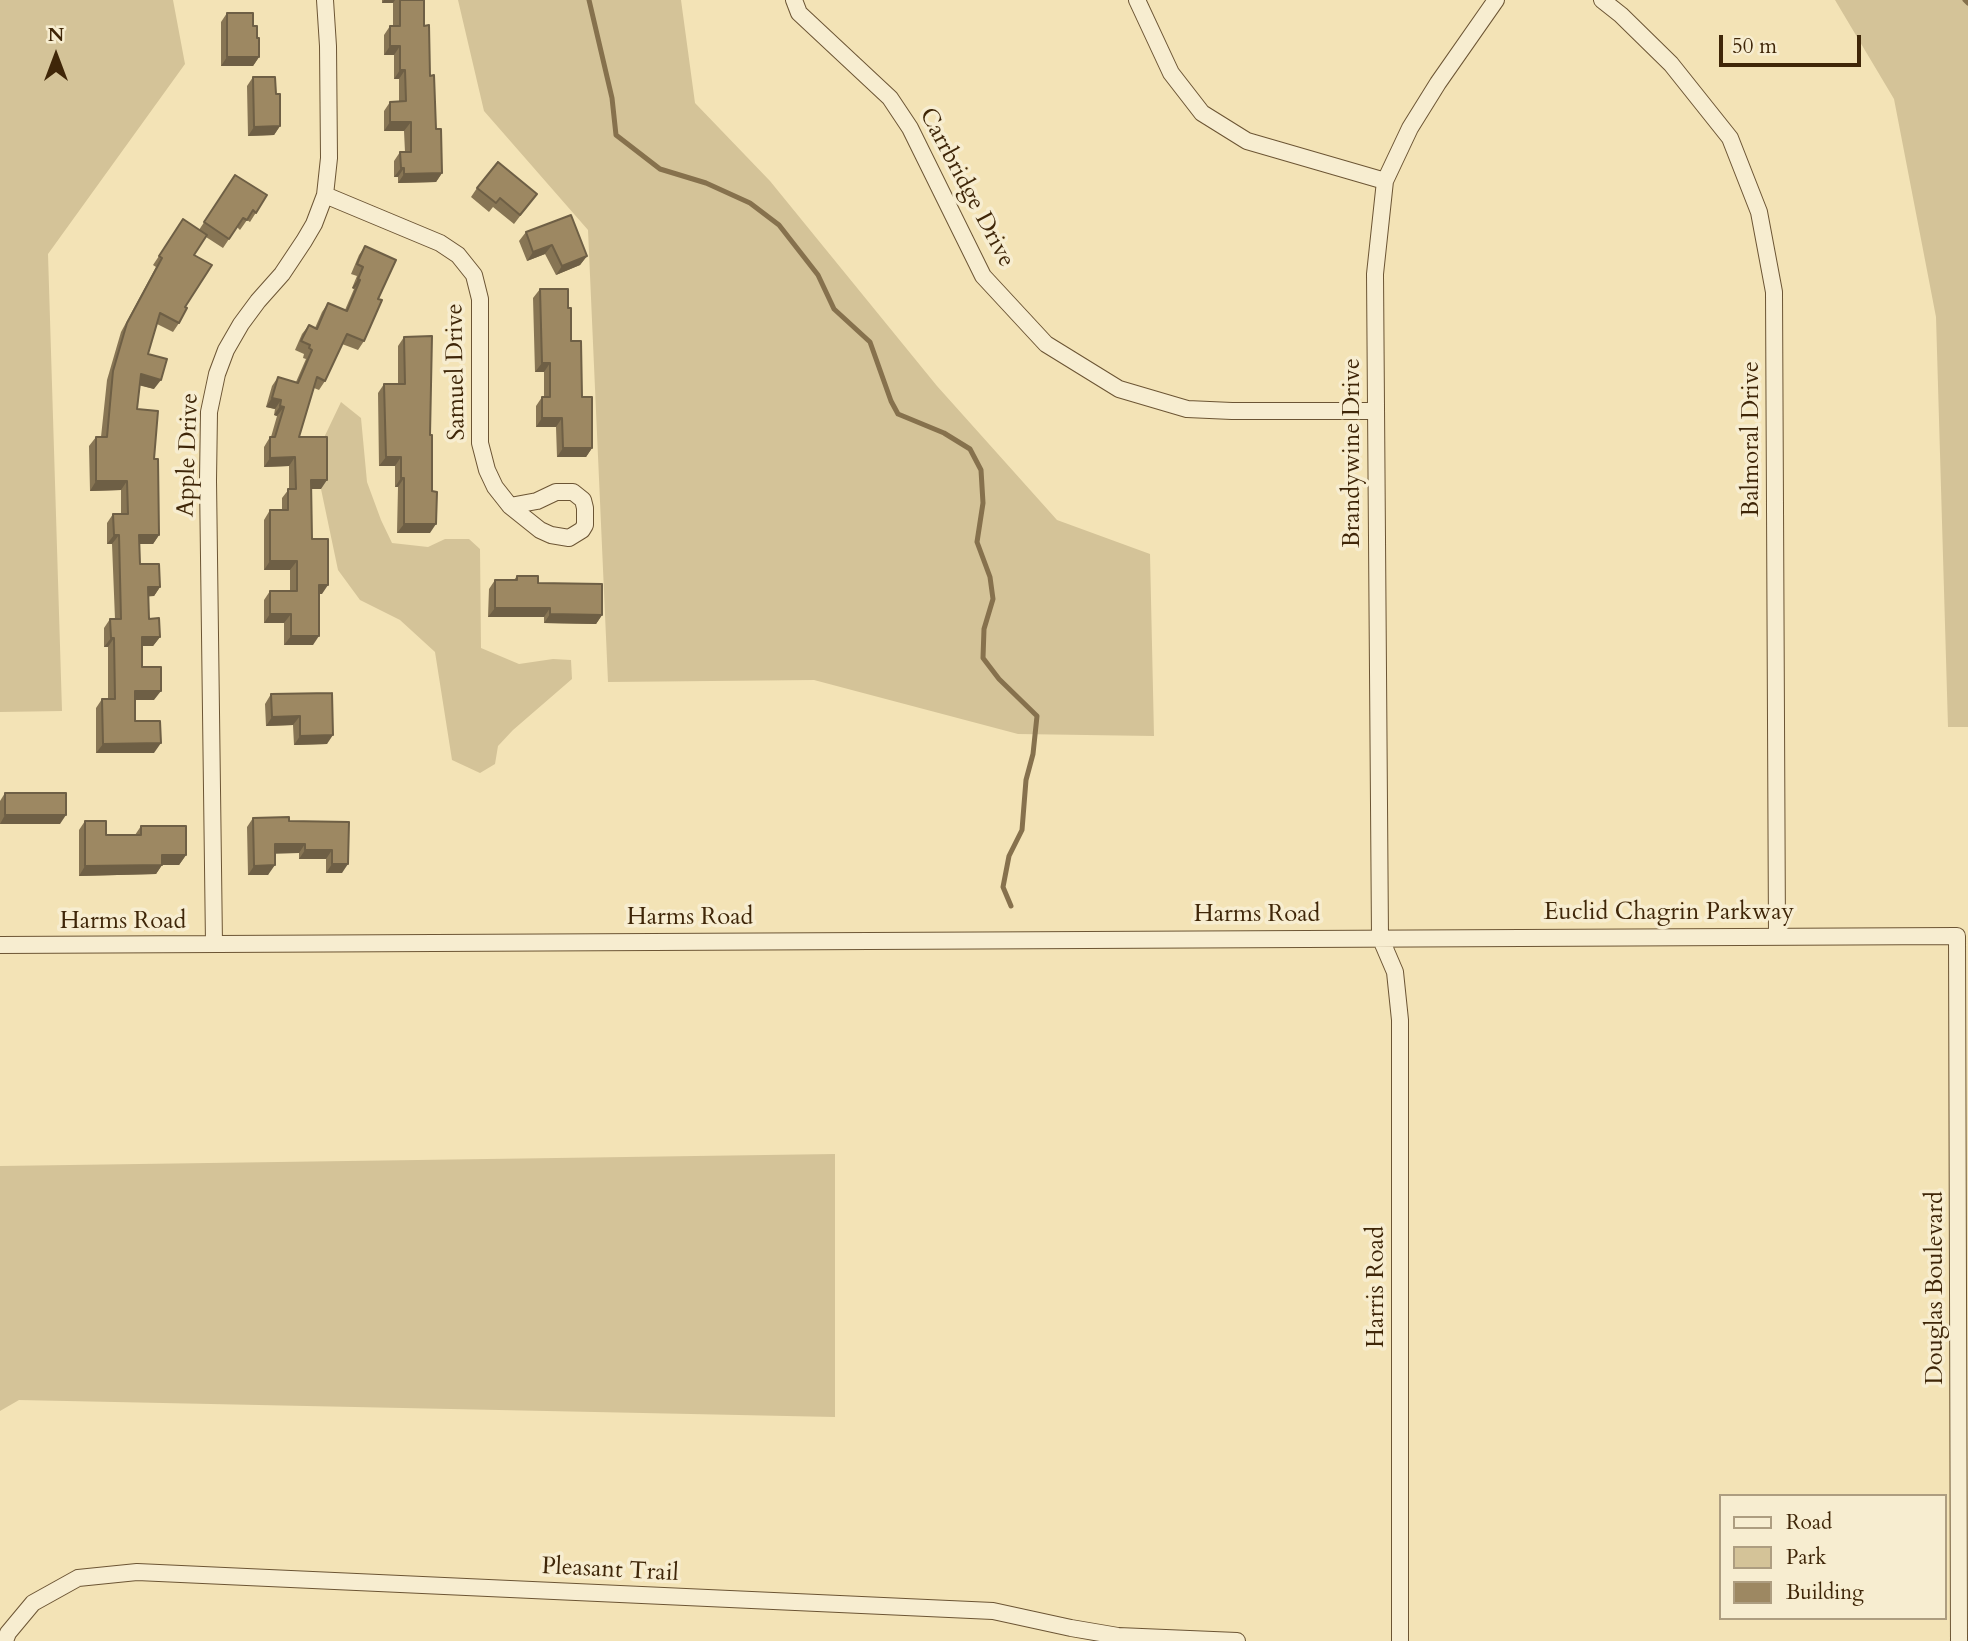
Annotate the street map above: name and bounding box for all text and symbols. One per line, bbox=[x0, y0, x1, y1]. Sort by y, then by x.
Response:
north arrow bbox=[21, 21, 91, 91]
scale bar bbox=[1723, 21, 1865, 65]
text: N bbox=[48, 22, 64, 48]
text: 50 m bbox=[1732, 32, 1777, 61]
street label: Carrbridge Drive bbox=[912, 103, 1020, 273]
street label: Samuel Drive bbox=[441, 303, 473, 441]
street label: Brandywine Drive bbox=[1339, 358, 1367, 548]
street label: Balmoral Drive bbox=[1738, 361, 1766, 517]
street label: Apple Drive bbox=[172, 392, 206, 518]
street label: Euclid Chagrin Parkway bbox=[1544, 899, 1794, 927]
street label: Harms Road bbox=[1194, 901, 1320, 929]
street label: Harms Road bbox=[627, 904, 753, 932]
street label: Harms Road bbox=[60, 908, 186, 936]
street label: Douglas Boulevard bbox=[1922, 1191, 1950, 1385]
street label: Harris Road bbox=[1363, 1226, 1391, 1348]
legend bbox=[1720, 1494, 1947, 1620]
text: Road bbox=[1786, 1508, 1832, 1537]
text: Park bbox=[1786, 1543, 1826, 1572]
street label: Pleasant Trail bbox=[541, 1553, 679, 1589]
text: Building bbox=[1786, 1578, 1864, 1607]

